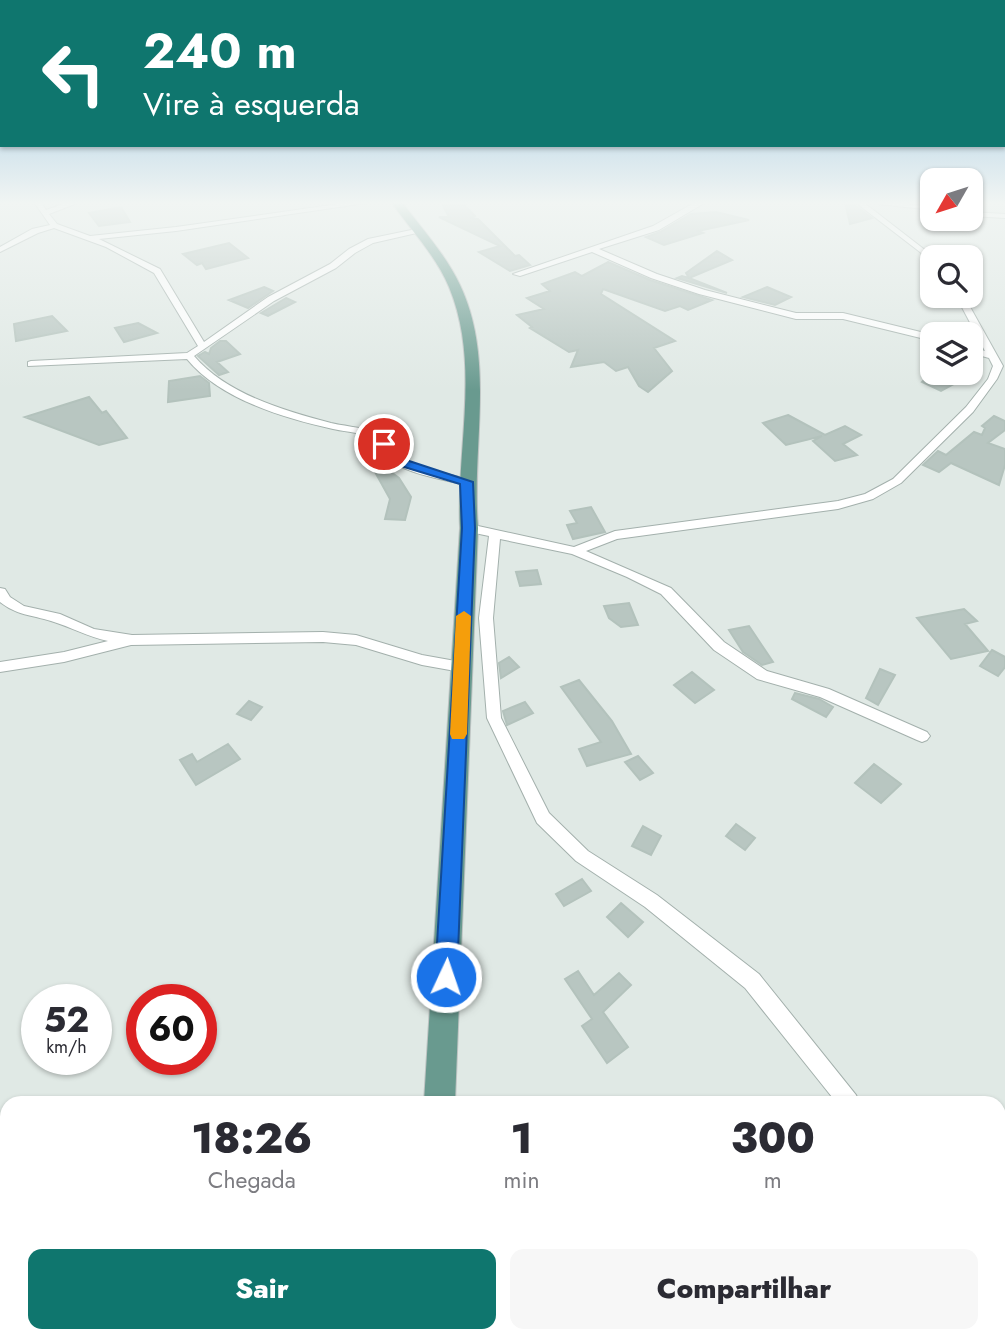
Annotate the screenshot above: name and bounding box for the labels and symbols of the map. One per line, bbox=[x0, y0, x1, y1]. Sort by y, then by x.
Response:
north arrow bbox=[920, 168, 984, 231]
pin bbox=[354, 414, 414, 474]
position arrow bbox=[409, 940, 483, 1014]
speed limit sign: 60 bbox=[126, 984, 217, 1075]

